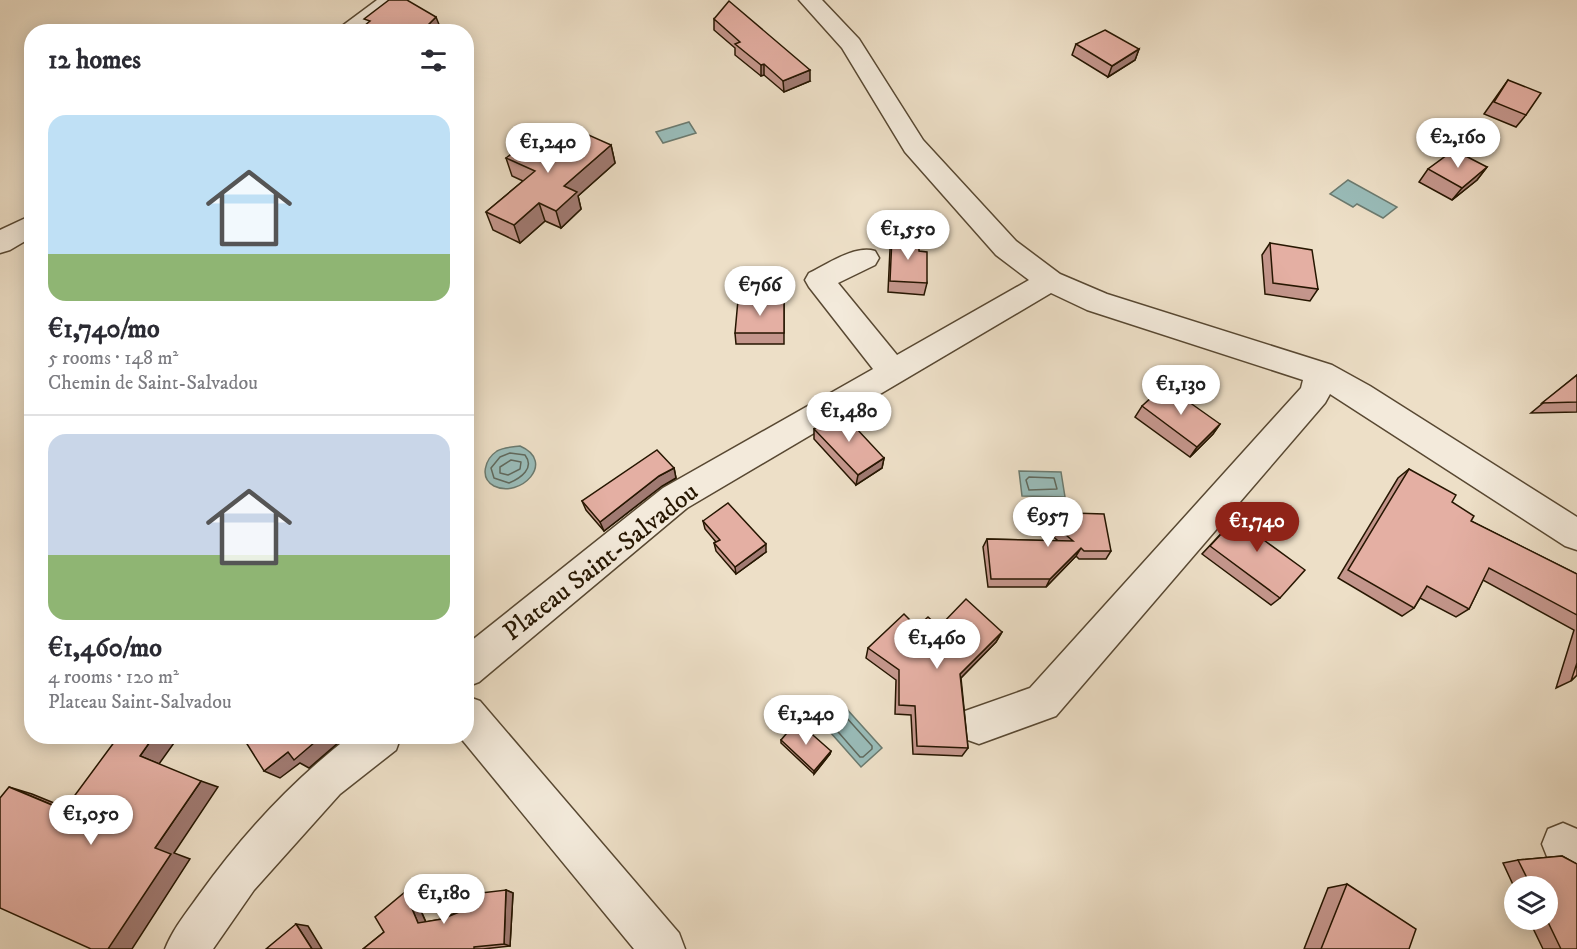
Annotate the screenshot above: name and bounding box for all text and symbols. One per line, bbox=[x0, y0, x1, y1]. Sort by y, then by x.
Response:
text: 12 homes bbox=[48, 44, 141, 77]
icon: filters bbox=[417, 44, 450, 77]
pin: €2,160 bbox=[1409, 118, 1507, 169]
pin: €1,240 bbox=[499, 123, 597, 174]
text: €2,160 bbox=[1430, 125, 1486, 150]
text: €1,240 bbox=[520, 130, 576, 155]
icon: home bbox=[195, 154, 303, 262]
pin: €1,550 bbox=[859, 210, 957, 261]
text: €1,550 bbox=[881, 217, 935, 242]
pin: €766 bbox=[724, 266, 796, 317]
text: €766 bbox=[739, 273, 782, 298]
text: €1,740/mo bbox=[48, 313, 160, 346]
text: 5 rooms · 148 m² bbox=[48, 346, 178, 371]
pin: €1,130 bbox=[1132, 365, 1230, 416]
text: Chemin de Saint-Salvadou bbox=[48, 371, 258, 396]
text: €1,130 bbox=[1156, 372, 1206, 397]
pin: €1,480 bbox=[800, 392, 898, 443]
text: €1,480 bbox=[820, 399, 878, 424]
icon: home bbox=[195, 473, 303, 581]
street label: Plateau Saint-Salvadou bbox=[497, 475, 705, 649]
pin: €957 bbox=[1012, 497, 1084, 548]
pin: €1,740 bbox=[1208, 502, 1306, 553]
text: €957 bbox=[1027, 504, 1069, 529]
text: €1,740 bbox=[1229, 509, 1285, 534]
pin: €1,460 bbox=[888, 619, 986, 670]
text: €1,460 bbox=[908, 626, 966, 651]
text: €1,460/mo bbox=[48, 632, 162, 665]
text: 4 rooms · 120 m² bbox=[48, 665, 179, 690]
text: Plateau Saint-Salvadou bbox=[48, 690, 232, 715]
pin: €1,240 bbox=[757, 695, 855, 746]
text: €1,240 bbox=[778, 702, 834, 727]
pin: €1,050 bbox=[42, 795, 140, 846]
text: €1,050 bbox=[63, 802, 119, 827]
pin: €1,180 bbox=[395, 874, 493, 925]
map controls bbox=[1504, 876, 1558, 930]
button: layers bbox=[1504, 876, 1558, 930]
text: €1,180 bbox=[418, 881, 470, 906]

